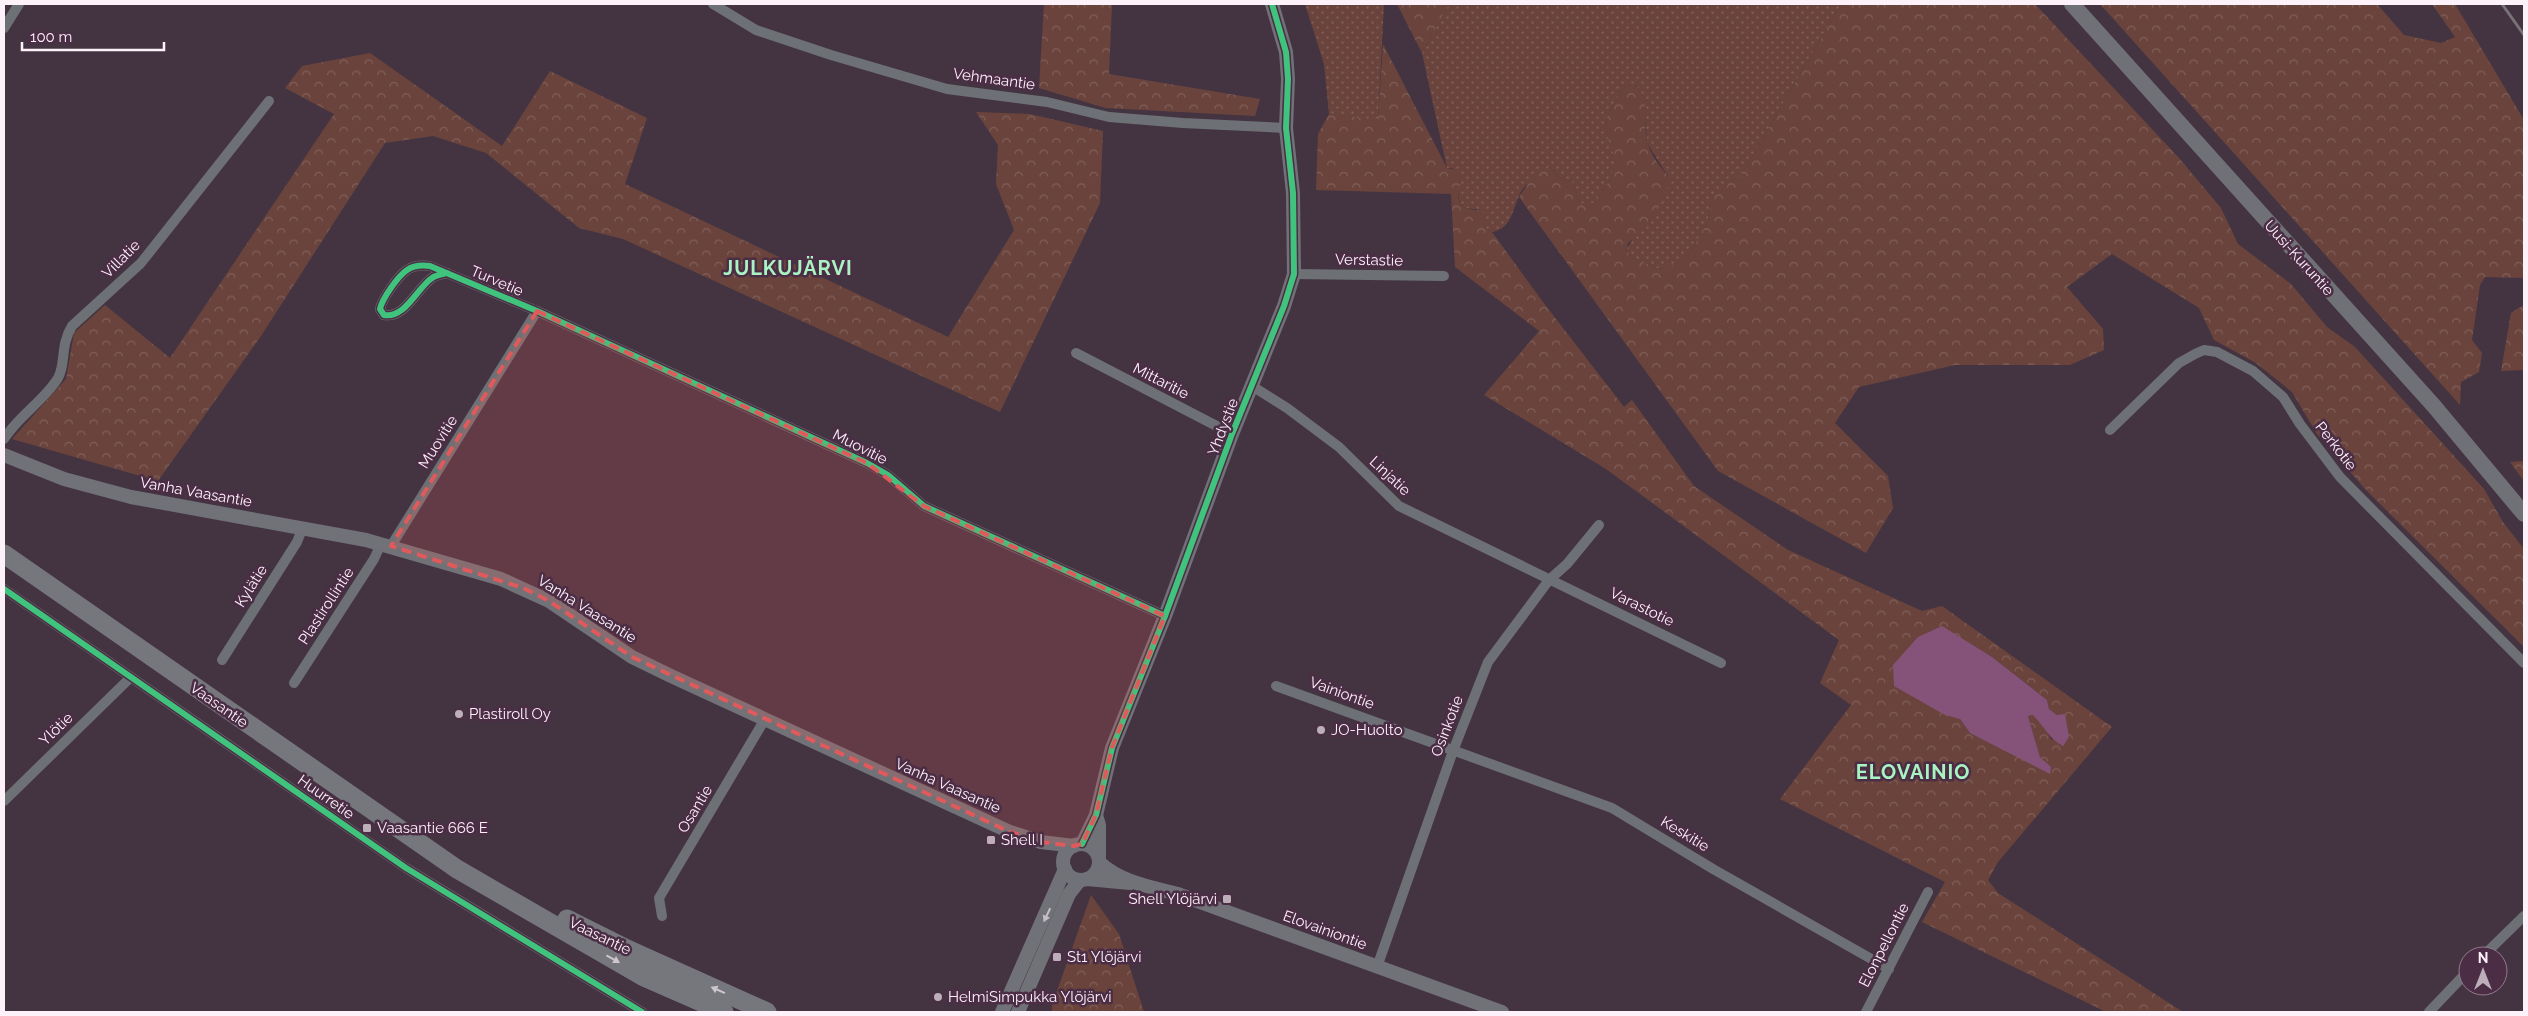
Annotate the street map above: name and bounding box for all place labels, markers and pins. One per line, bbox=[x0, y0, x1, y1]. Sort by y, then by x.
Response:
place label: Plastiroll Oy bbox=[469, 705, 551, 723]
marker: Plastiroll Oy bbox=[453, 708, 465, 720]
place label: JO-Huolto bbox=[1331, 721, 1403, 739]
marker: JO-Huolto bbox=[1315, 724, 1327, 736]
place label: Vaasantie 666 E bbox=[377, 819, 488, 837]
marker: Vaasantie 666 E bbox=[361, 822, 373, 834]
place label: Shell I bbox=[1001, 831, 1043, 849]
marker: Shell I bbox=[985, 834, 997, 846]
place label: Shell Ylöjärvi bbox=[1128, 890, 1217, 908]
marker: Shell Ylöjärvi bbox=[1221, 893, 1233, 905]
place label: St1 Ylöjärvi bbox=[1067, 948, 1142, 966]
marker: St1 Ylöjärvi bbox=[1051, 951, 1063, 963]
place label: HelmiSimpukka Ylöjärvi bbox=[948, 988, 1111, 1006]
marker: HelmiSimpukka Ylöjärvi bbox=[932, 991, 944, 1003]

